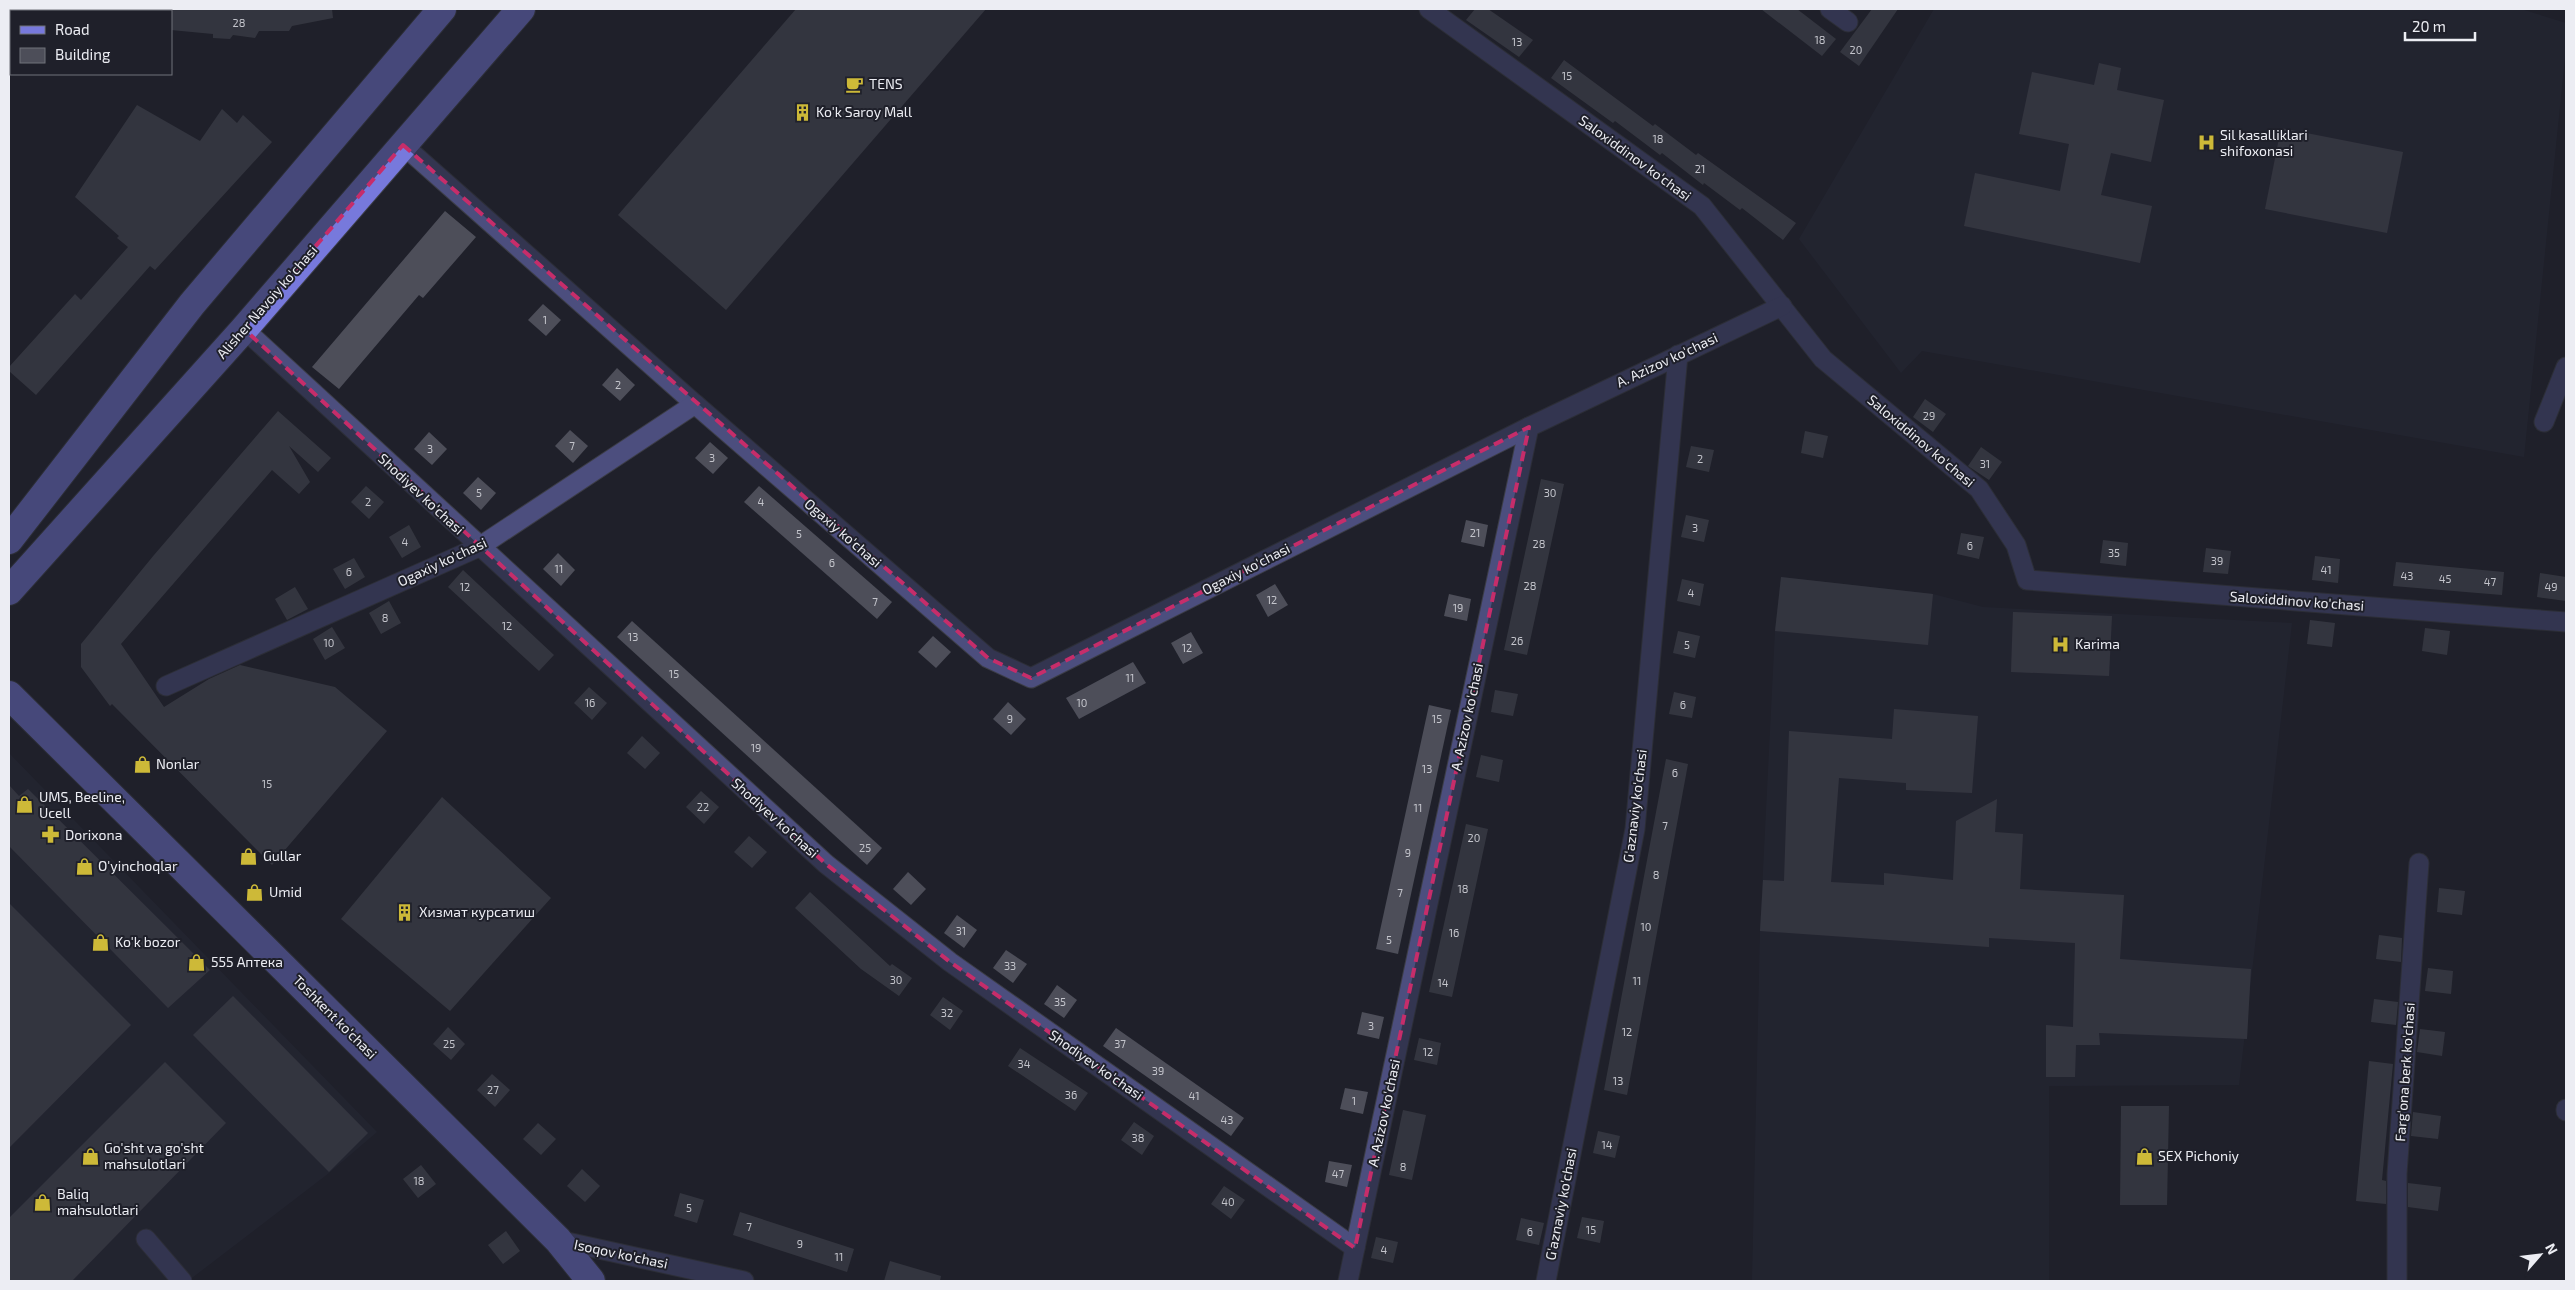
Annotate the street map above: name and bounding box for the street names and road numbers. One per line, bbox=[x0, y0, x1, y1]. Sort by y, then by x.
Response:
street label: Saloxiddinov ko'chasi bbox=[1576, 111, 1695, 204]
street label: Alisher Navoiy ko'chasi bbox=[213, 242, 320, 362]
street label: A. Azizov ko'chasi bbox=[1613, 329, 1720, 390]
street label: Saloxiddinov ko'chasi bbox=[1864, 391, 1978, 490]
street label: Shodiyev ko'chasi bbox=[375, 450, 468, 538]
street label: Ogaxiy ko'chasi bbox=[801, 495, 885, 571]
street label: Ogaxiy ko'chasi bbox=[395, 533, 489, 590]
street label: Ogaxiy ko'chasi bbox=[1199, 539, 1293, 598]
street label: Saloxiddinov ko'chasi bbox=[2229, 587, 2365, 614]
street label: A. Azizov ko'chasi bbox=[1447, 661, 1486, 772]
street label: G'aznaviy ko'chasi bbox=[1619, 748, 1650, 864]
street label: Shodiyev ko'chasi bbox=[728, 774, 822, 861]
street label: Toshkent ko'chasi bbox=[290, 971, 381, 1062]
street label: Farg'ona berk ko'chasi bbox=[2391, 1002, 2418, 1142]
street label: Shodiyev ko'chasi bbox=[1046, 1026, 1147, 1103]
street label: A. Azizov ko'chasi bbox=[1364, 1057, 1403, 1168]
street label: G'aznaviy ko'chasi bbox=[1541, 1146, 1580, 1261]
street label: Isoqov ko'chasi bbox=[573, 1235, 670, 1272]

